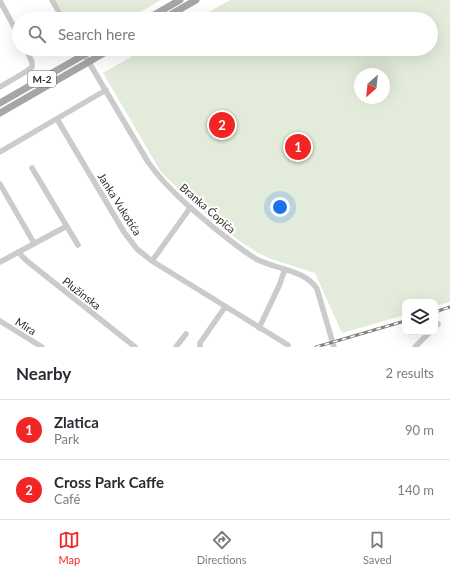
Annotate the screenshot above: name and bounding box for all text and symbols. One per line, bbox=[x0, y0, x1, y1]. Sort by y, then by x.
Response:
search box bbox=[12, 12, 438, 56]
icon: search bbox=[26, 23, 48, 45]
text: Search here bbox=[58, 25, 135, 43]
north arrow bbox=[354, 68, 390, 104]
road number: M-2 bbox=[28, 71, 56, 87]
pin: 2 bbox=[209, 110, 235, 140]
pin: 1 bbox=[285, 132, 311, 162]
street label: Janka Vukotića bbox=[96, 170, 144, 238]
street label: Branka Ćopića bbox=[178, 180, 238, 236]
your location bbox=[270, 197, 290, 217]
street label: Plužinska bbox=[60, 274, 104, 312]
map controls bbox=[402, 299, 438, 335]
button: layers bbox=[402, 299, 438, 335]
street label: Mira bbox=[13, 315, 39, 337]
text: Nearby bbox=[16, 363, 71, 384]
text: 2 results bbox=[386, 365, 434, 381]
text: Zlatica bbox=[54, 413, 99, 431]
text: 1 bbox=[25, 422, 33, 438]
text: 90 m bbox=[405, 422, 434, 438]
text: Park bbox=[54, 431, 79, 447]
text: Cross Park Caffe bbox=[54, 473, 164, 491]
text: 2 bbox=[25, 482, 33, 498]
text: 140 m bbox=[397, 482, 434, 498]
text: Café bbox=[54, 491, 80, 507]
tab: Map bbox=[58, 529, 80, 566]
tab: Directions bbox=[197, 529, 246, 566]
tab: Saved bbox=[363, 529, 392, 566]

